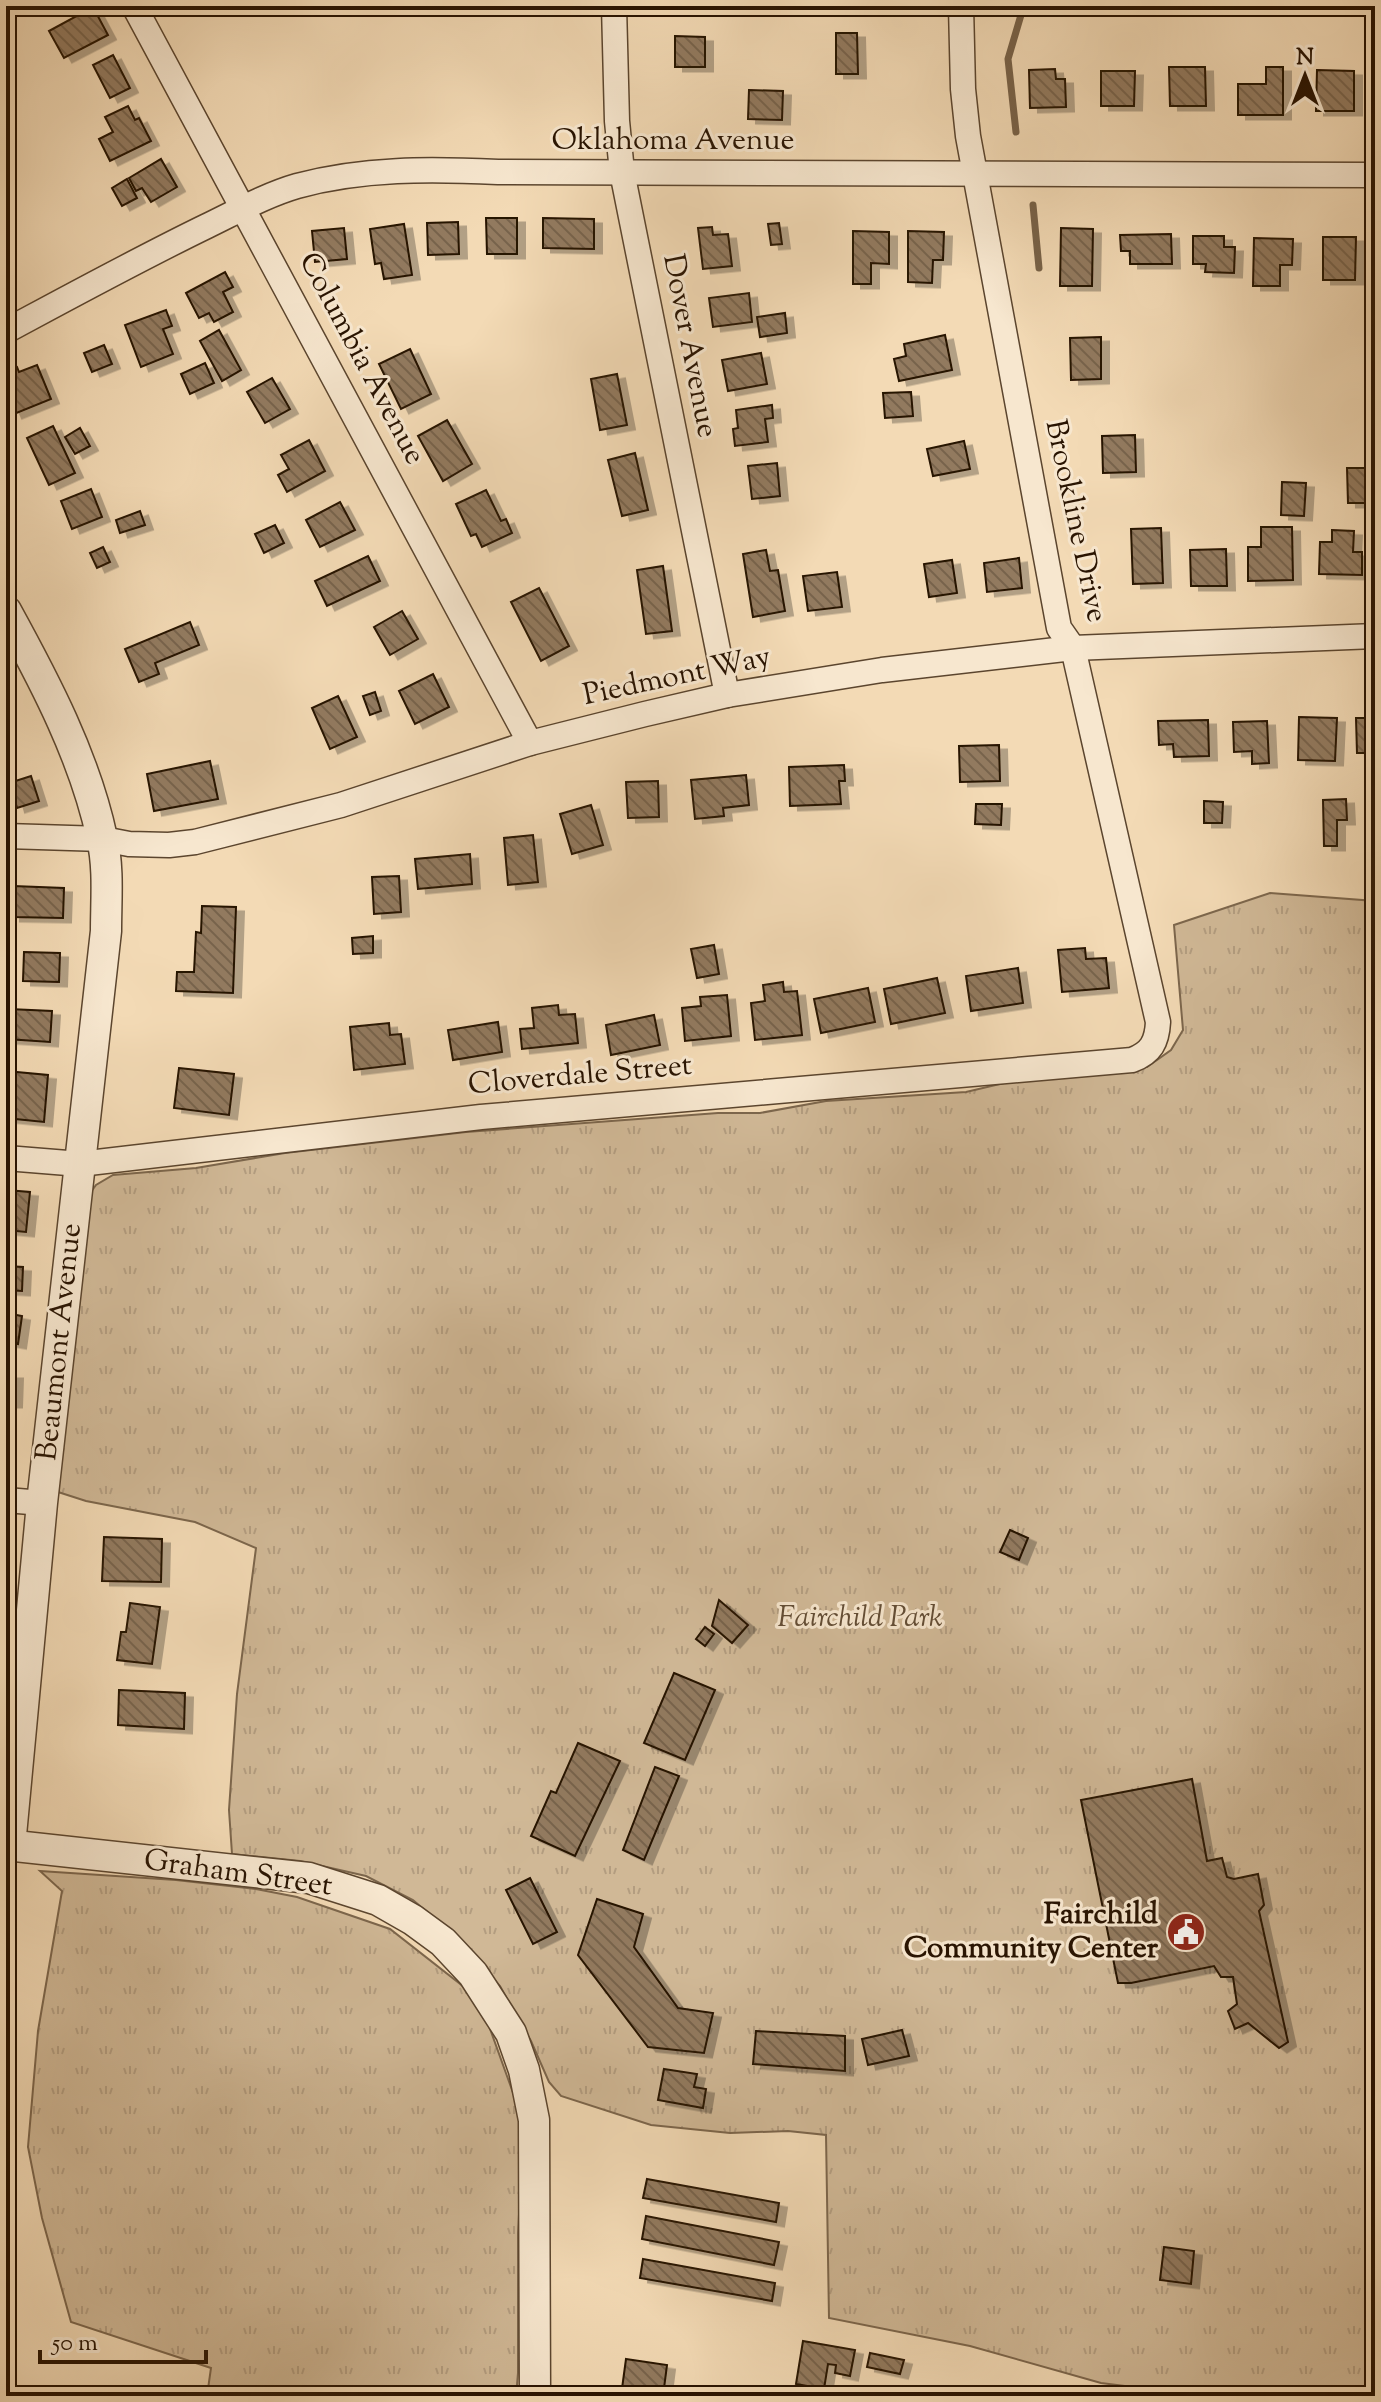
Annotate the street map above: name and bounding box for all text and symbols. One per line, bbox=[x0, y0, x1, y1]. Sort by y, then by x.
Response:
north arrow bbox=[1265, 36, 1345, 116]
text: N bbox=[1296, 43, 1314, 75]
street label: Oklahoma Avenue bbox=[551, 120, 795, 163]
street label: Columbia Avenue bbox=[287, 245, 435, 473]
street label: Dover Avenue bbox=[650, 251, 728, 441]
street label: Brookline Drive bbox=[1033, 416, 1117, 626]
street label: Piedmont Way bbox=[579, 636, 775, 718]
street label: Cloverdale Street bbox=[466, 1045, 694, 1107]
street label: Beaumont Avenue bbox=[26, 1221, 94, 1463]
park label: Fairchild Park bbox=[777, 1597, 943, 1640]
street label: Graham Street bbox=[141, 1840, 335, 1908]
place label: Fairchild Community Center bbox=[904, 1894, 1159, 1971]
public building icon: Fairchild Community Center bbox=[1165, 1911, 1207, 1953]
scale bar bbox=[40, 2314, 206, 2364]
text: 50 m bbox=[50, 2327, 98, 2361]

